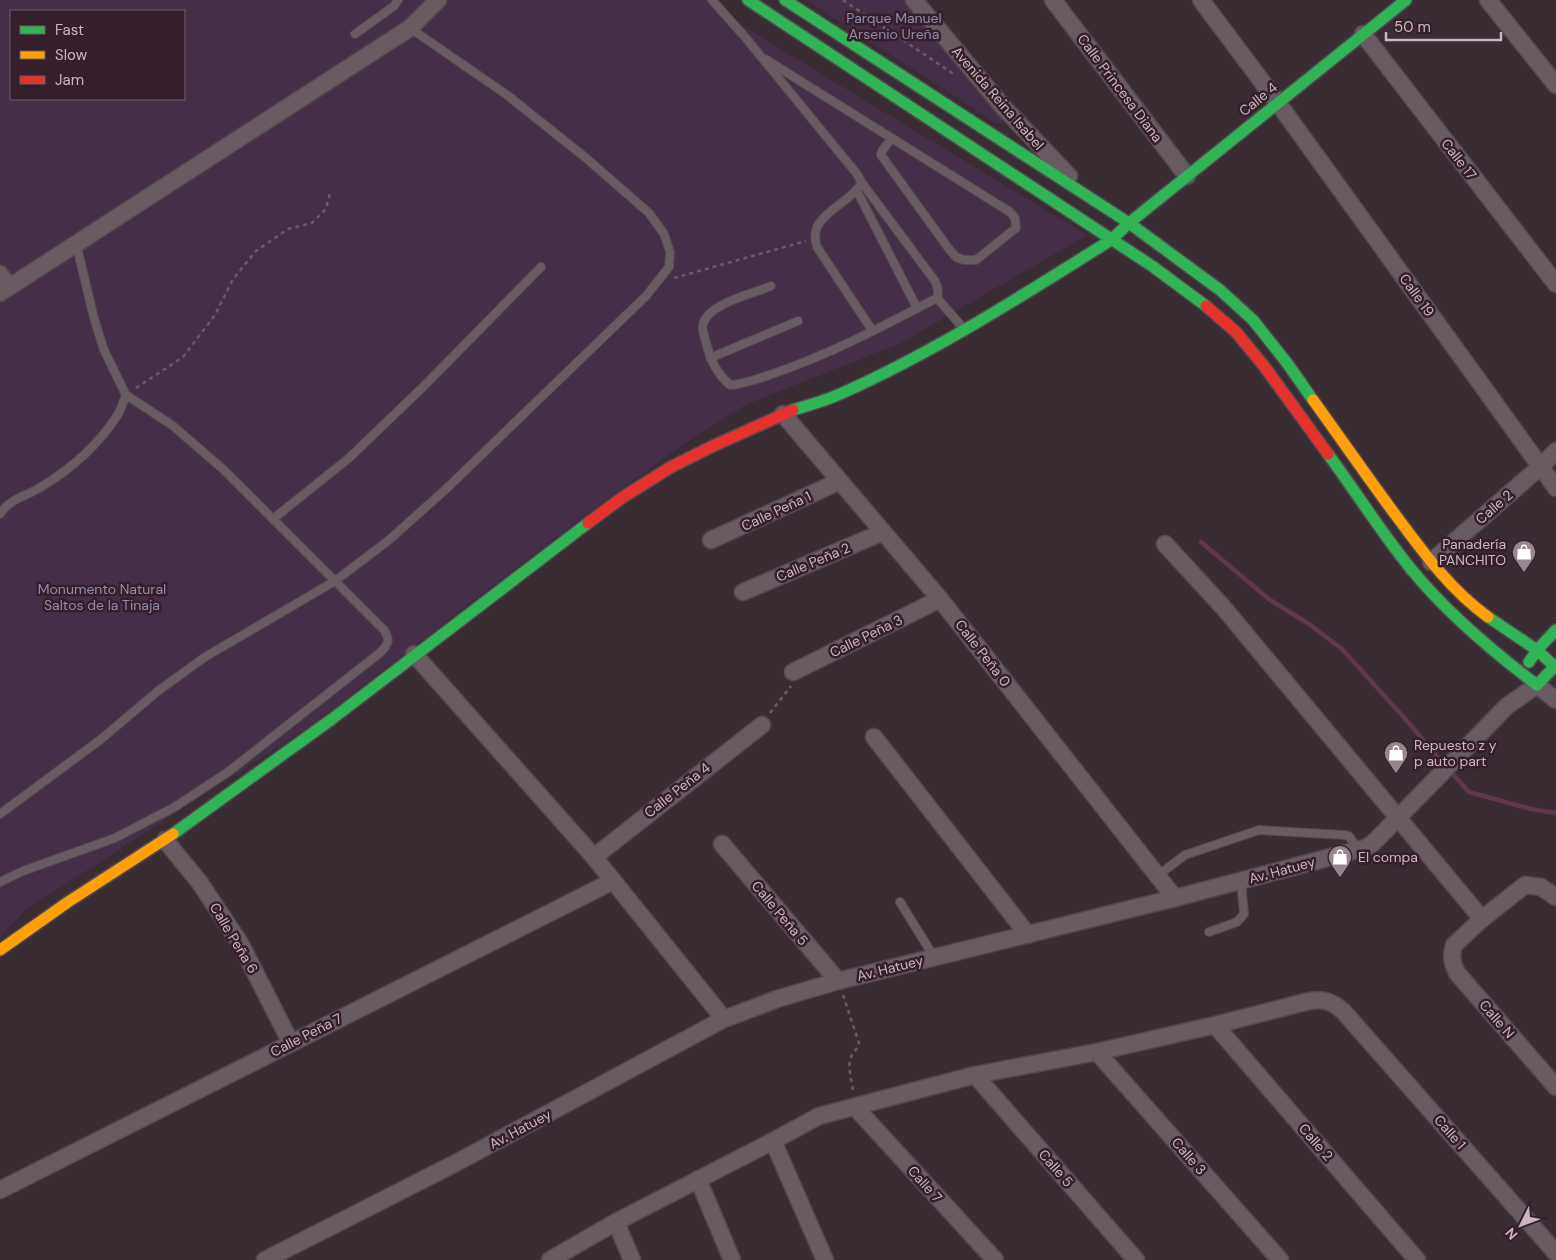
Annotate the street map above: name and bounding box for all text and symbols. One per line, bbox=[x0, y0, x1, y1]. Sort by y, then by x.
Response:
park label: Parque Manuel Arsenio Ureña bbox=[846, 9, 942, 43]
legend bbox=[10, 10, 185, 100]
scale bar bbox=[1386, 10, 1501, 42]
text: 50 m bbox=[1394, 17, 1431, 37]
text: Fast bbox=[55, 20, 84, 40]
street label: Calle Princesa Diana bbox=[1073, 30, 1167, 146]
street label: Avenida Reina Isabel bbox=[948, 43, 1048, 153]
text: Slow bbox=[55, 45, 88, 65]
text: Jam bbox=[55, 70, 84, 90]
street label: Calle 4 bbox=[1235, 78, 1281, 120]
street label: Calle 17 bbox=[1437, 135, 1481, 183]
street label: Calle 19 bbox=[1395, 270, 1439, 320]
street label: Calle 2 bbox=[1472, 486, 1516, 528]
street label: Calle Peña 1 bbox=[738, 487, 814, 535]
place label: Panadería PANCHITO bbox=[1439, 535, 1506, 569]
street label: Calle Peña 2 bbox=[773, 538, 853, 586]
shop icon: Panadería PANCHITO bbox=[1511, 539, 1537, 573]
park label: Monumento Natural Saltos de la Tinaja bbox=[38, 580, 166, 614]
street label: Calle Peña 3 bbox=[827, 611, 905, 661]
street label: Calle Peña 0 bbox=[951, 616, 1015, 690]
place label: Repuesto z y p auto part bbox=[1414, 736, 1497, 770]
shop icon: Repuesto z y p auto part bbox=[1383, 740, 1409, 774]
street label: Calle Peña 4 bbox=[640, 758, 714, 821]
shop icon: El compa bbox=[1327, 844, 1353, 878]
place label: El compa bbox=[1358, 848, 1418, 866]
street label: Av. Hatuey bbox=[1247, 852, 1317, 887]
street label: Calle Peña 5 bbox=[748, 877, 812, 949]
street label: Calle Peña 6 bbox=[206, 899, 262, 977]
street label: Av. Hatuey bbox=[855, 951, 925, 985]
street label: Calle N bbox=[1475, 996, 1519, 1042]
street label: Calle Peña 7 bbox=[267, 1009, 345, 1061]
street label: Av. Hatuey bbox=[486, 1105, 554, 1153]
street label: Calle 1 bbox=[1430, 1111, 1470, 1153]
street label: Calle 2 bbox=[1295, 1120, 1337, 1164]
street label: Calle 3 bbox=[1168, 1134, 1210, 1178]
street label: Calle 5 bbox=[1035, 1145, 1077, 1191]
street label: Calle 7 bbox=[904, 1162, 946, 1206]
north arrow bbox=[1496, 1200, 1546, 1250]
text: N bbox=[1501, 1224, 1521, 1244]

